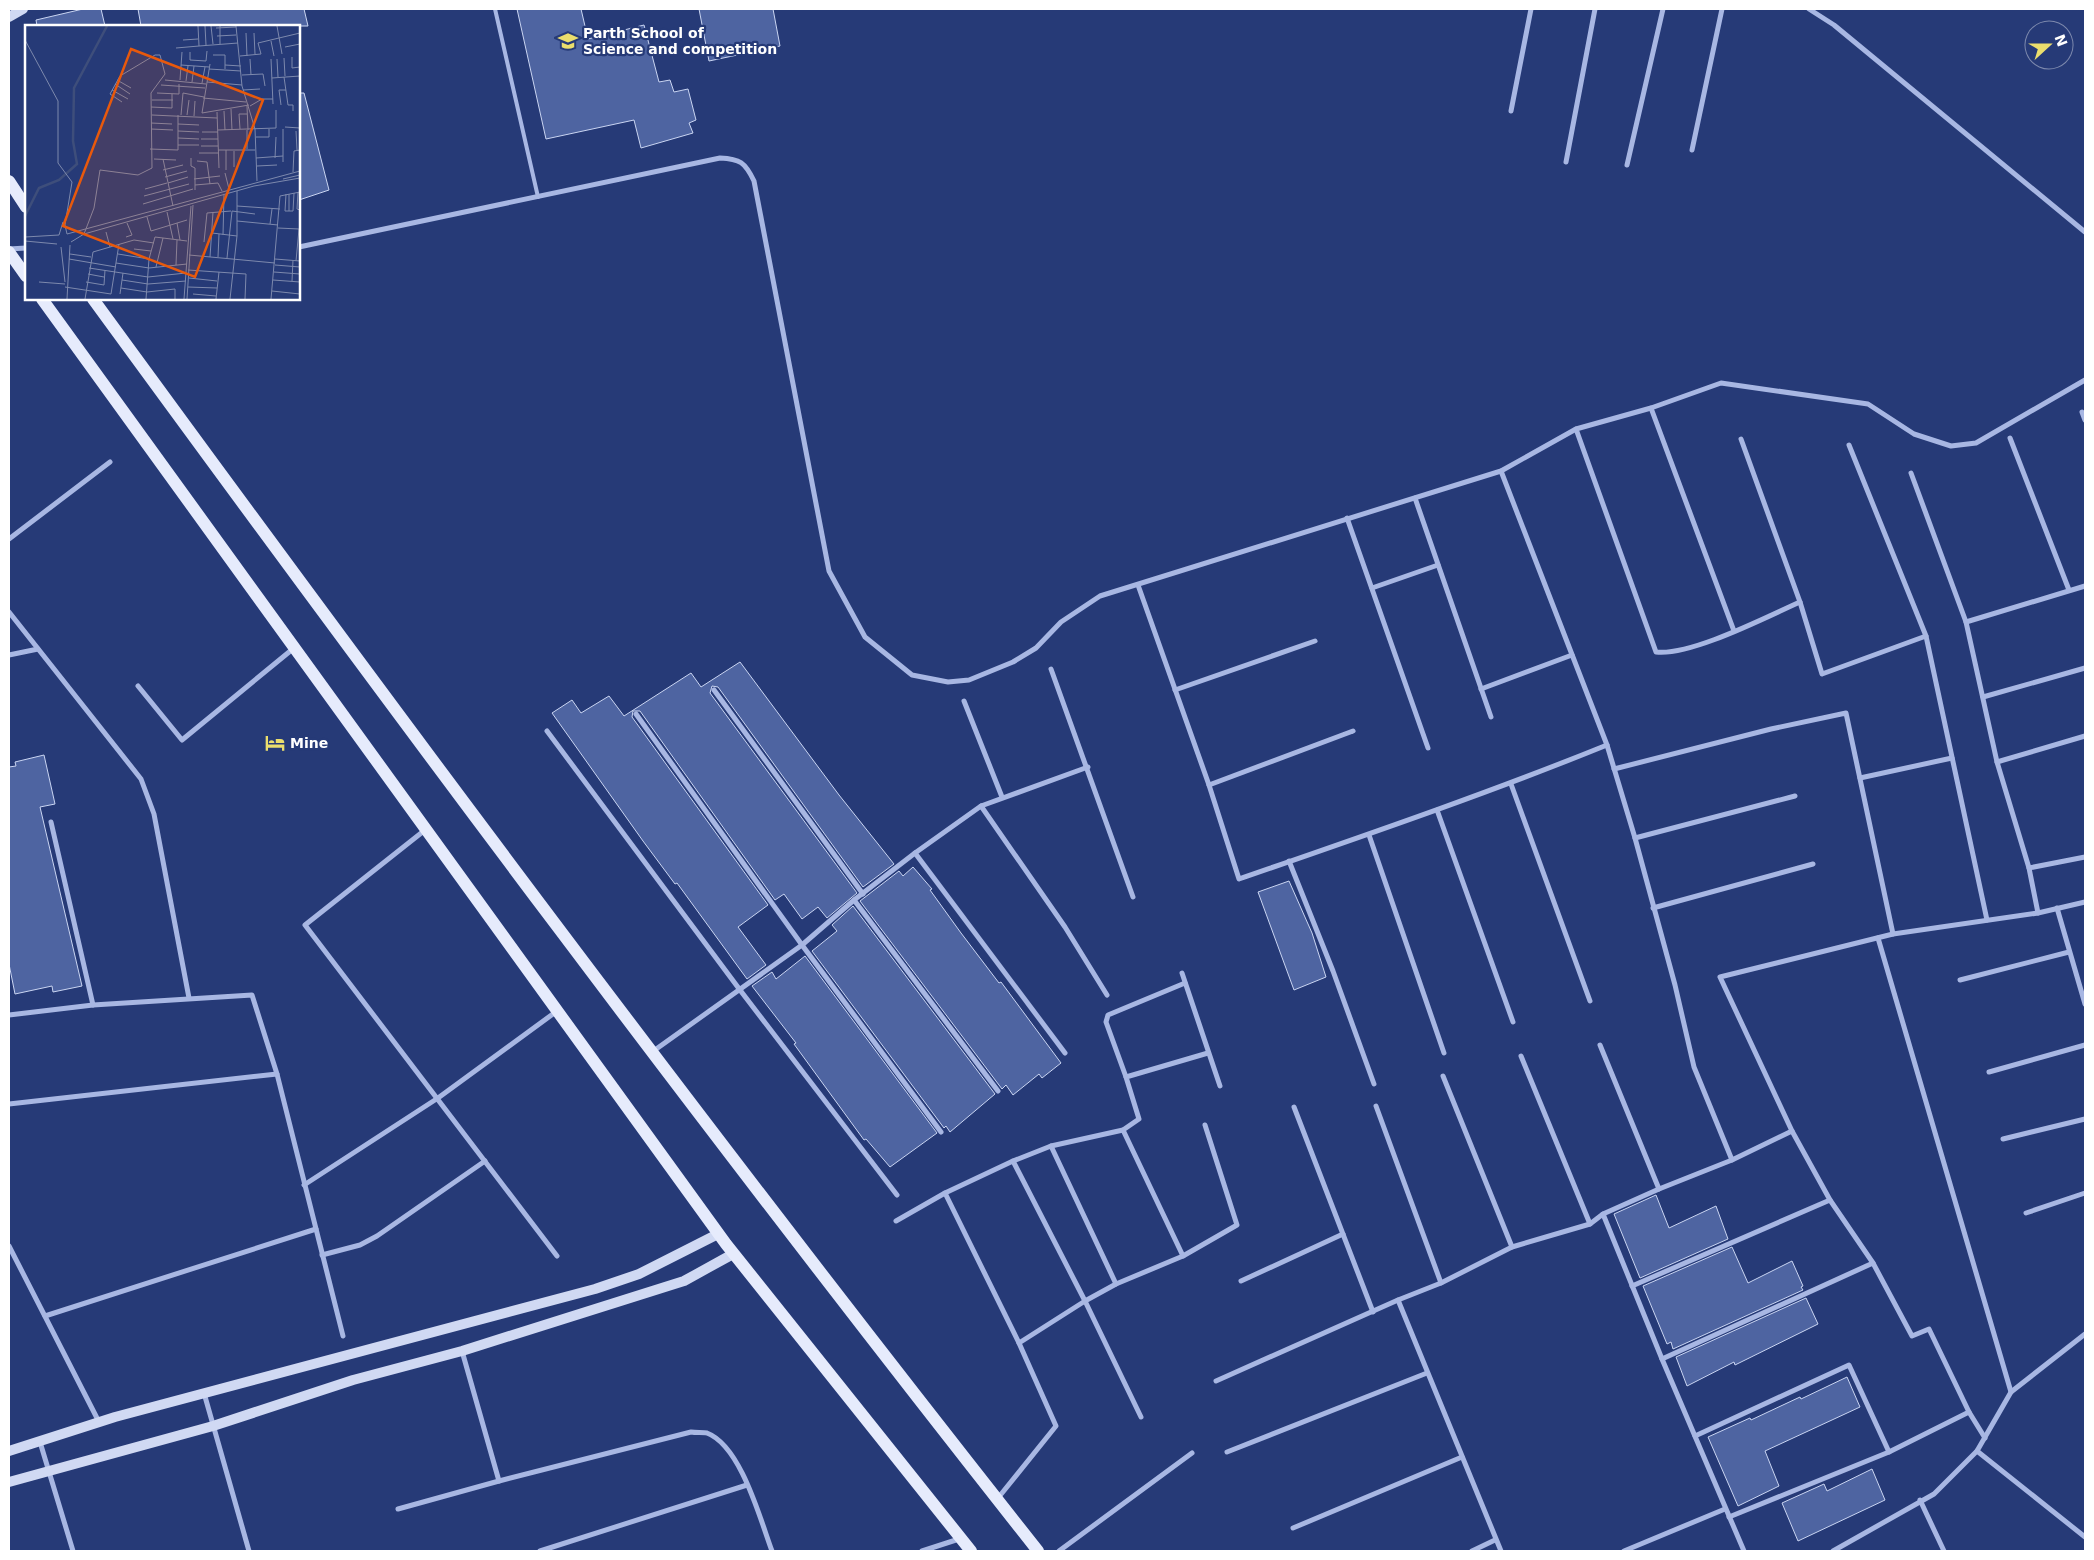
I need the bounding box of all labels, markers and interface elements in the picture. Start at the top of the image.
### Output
north arrow [2024,20,2074,70]
inset map [25,25,300,300]
place label: Parth School of Science and competition [583,25,777,57]
school or university icon: Parth School of Science and competition [557,30,579,52]
text: N [2052,32,2071,49]
hotel icon: Mine [264,732,286,754]
place label: Mine [290,735,328,751]

